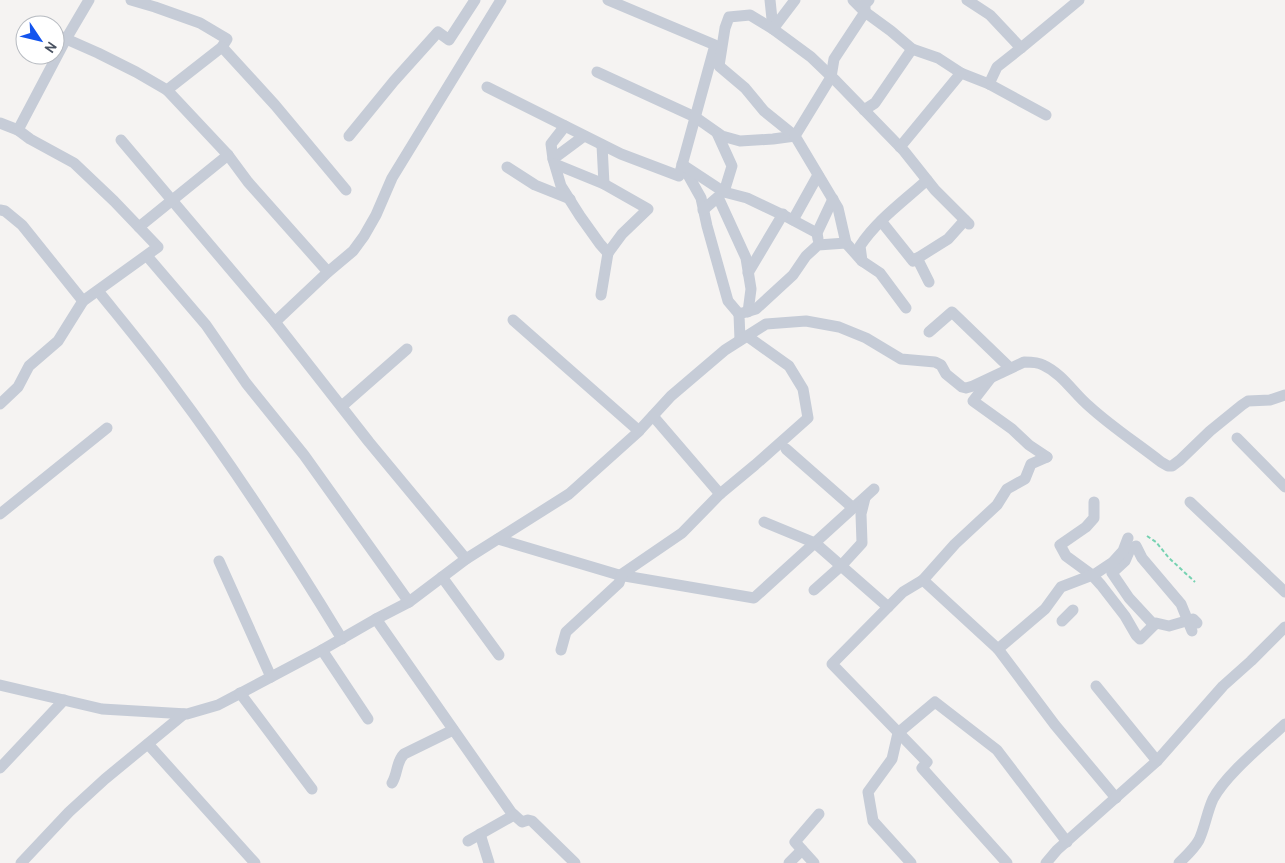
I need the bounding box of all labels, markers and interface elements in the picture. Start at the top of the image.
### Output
north arrow [15,15,65,65]
text: N [40,38,61,57]

